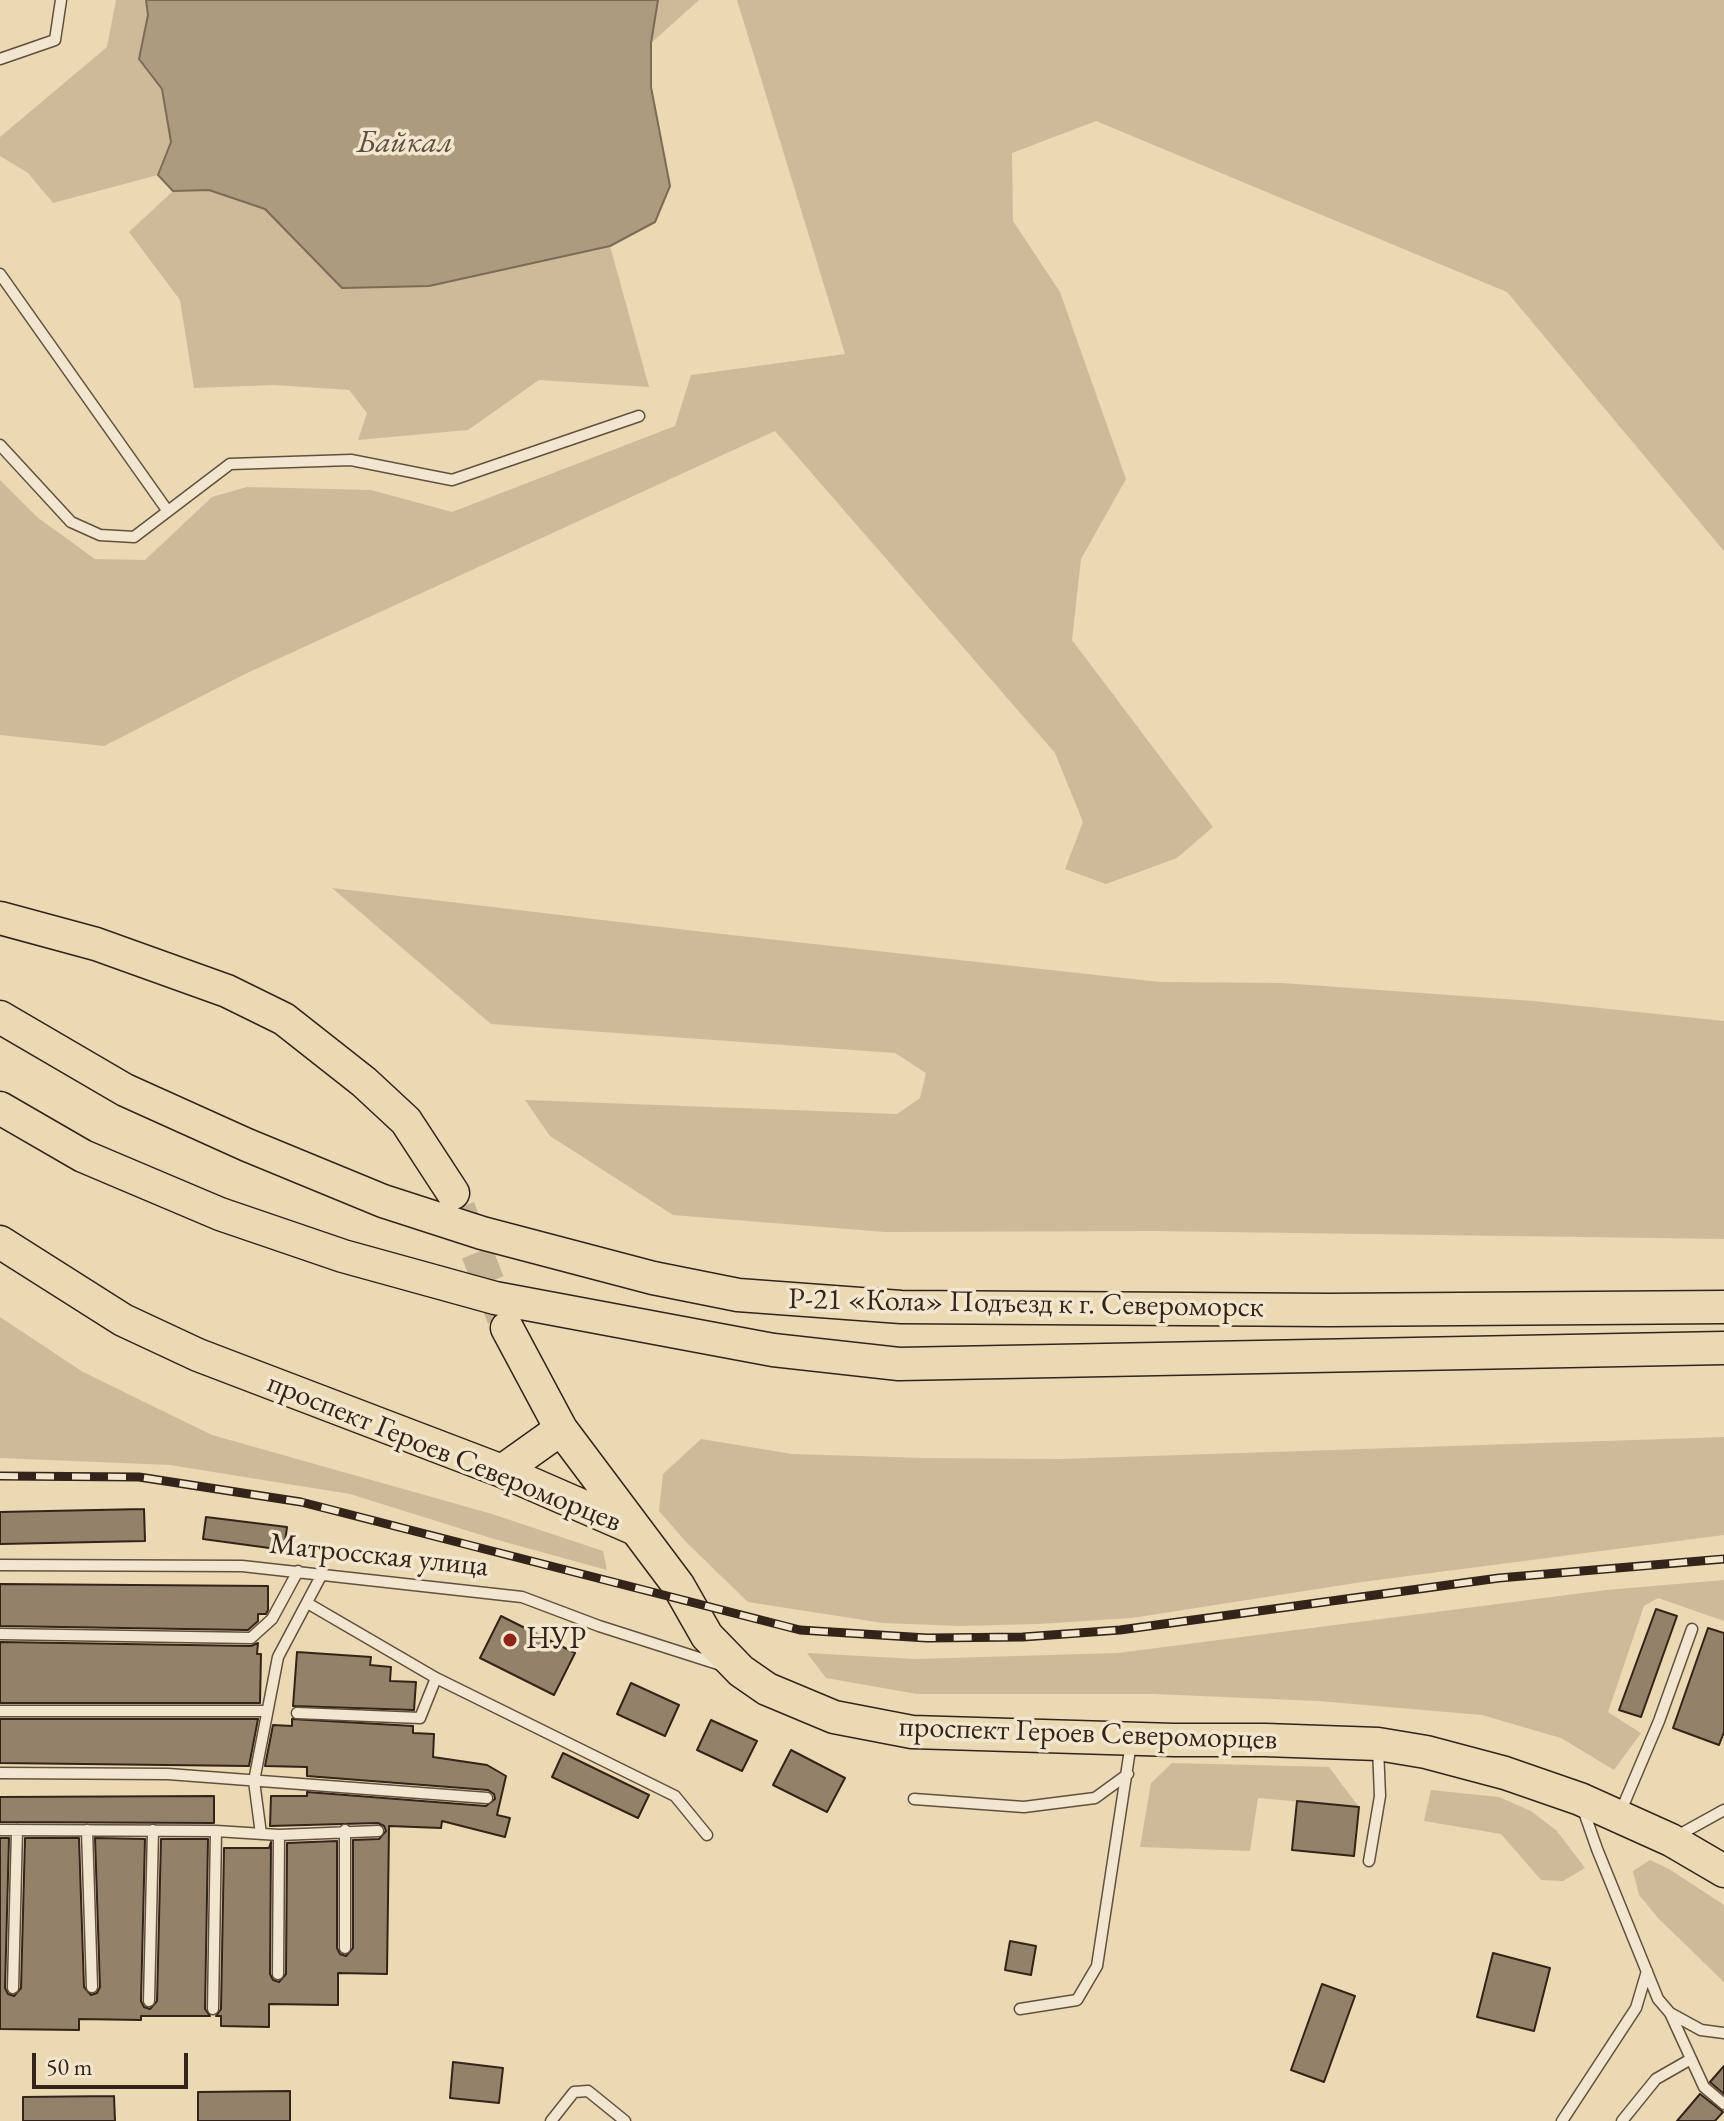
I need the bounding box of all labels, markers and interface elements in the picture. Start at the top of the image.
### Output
water label: Байкал [357,124,453,162]
street label: Р-21 «Кола» Подъезд к г. Североморск [788,1282,1264,1326]
street label: проспект Героев Североморцев [262,1365,626,1541]
street label: Матросская улица [268,1527,490,1585]
place label: НУР [526,1622,586,1658]
marker: НУР [501,1631,519,1649]
street label: проспект Героев Североморцев [898,1709,1278,1759]
scale bar [36,2037,192,2087]
text: 50 m [46,2051,93,2082]

